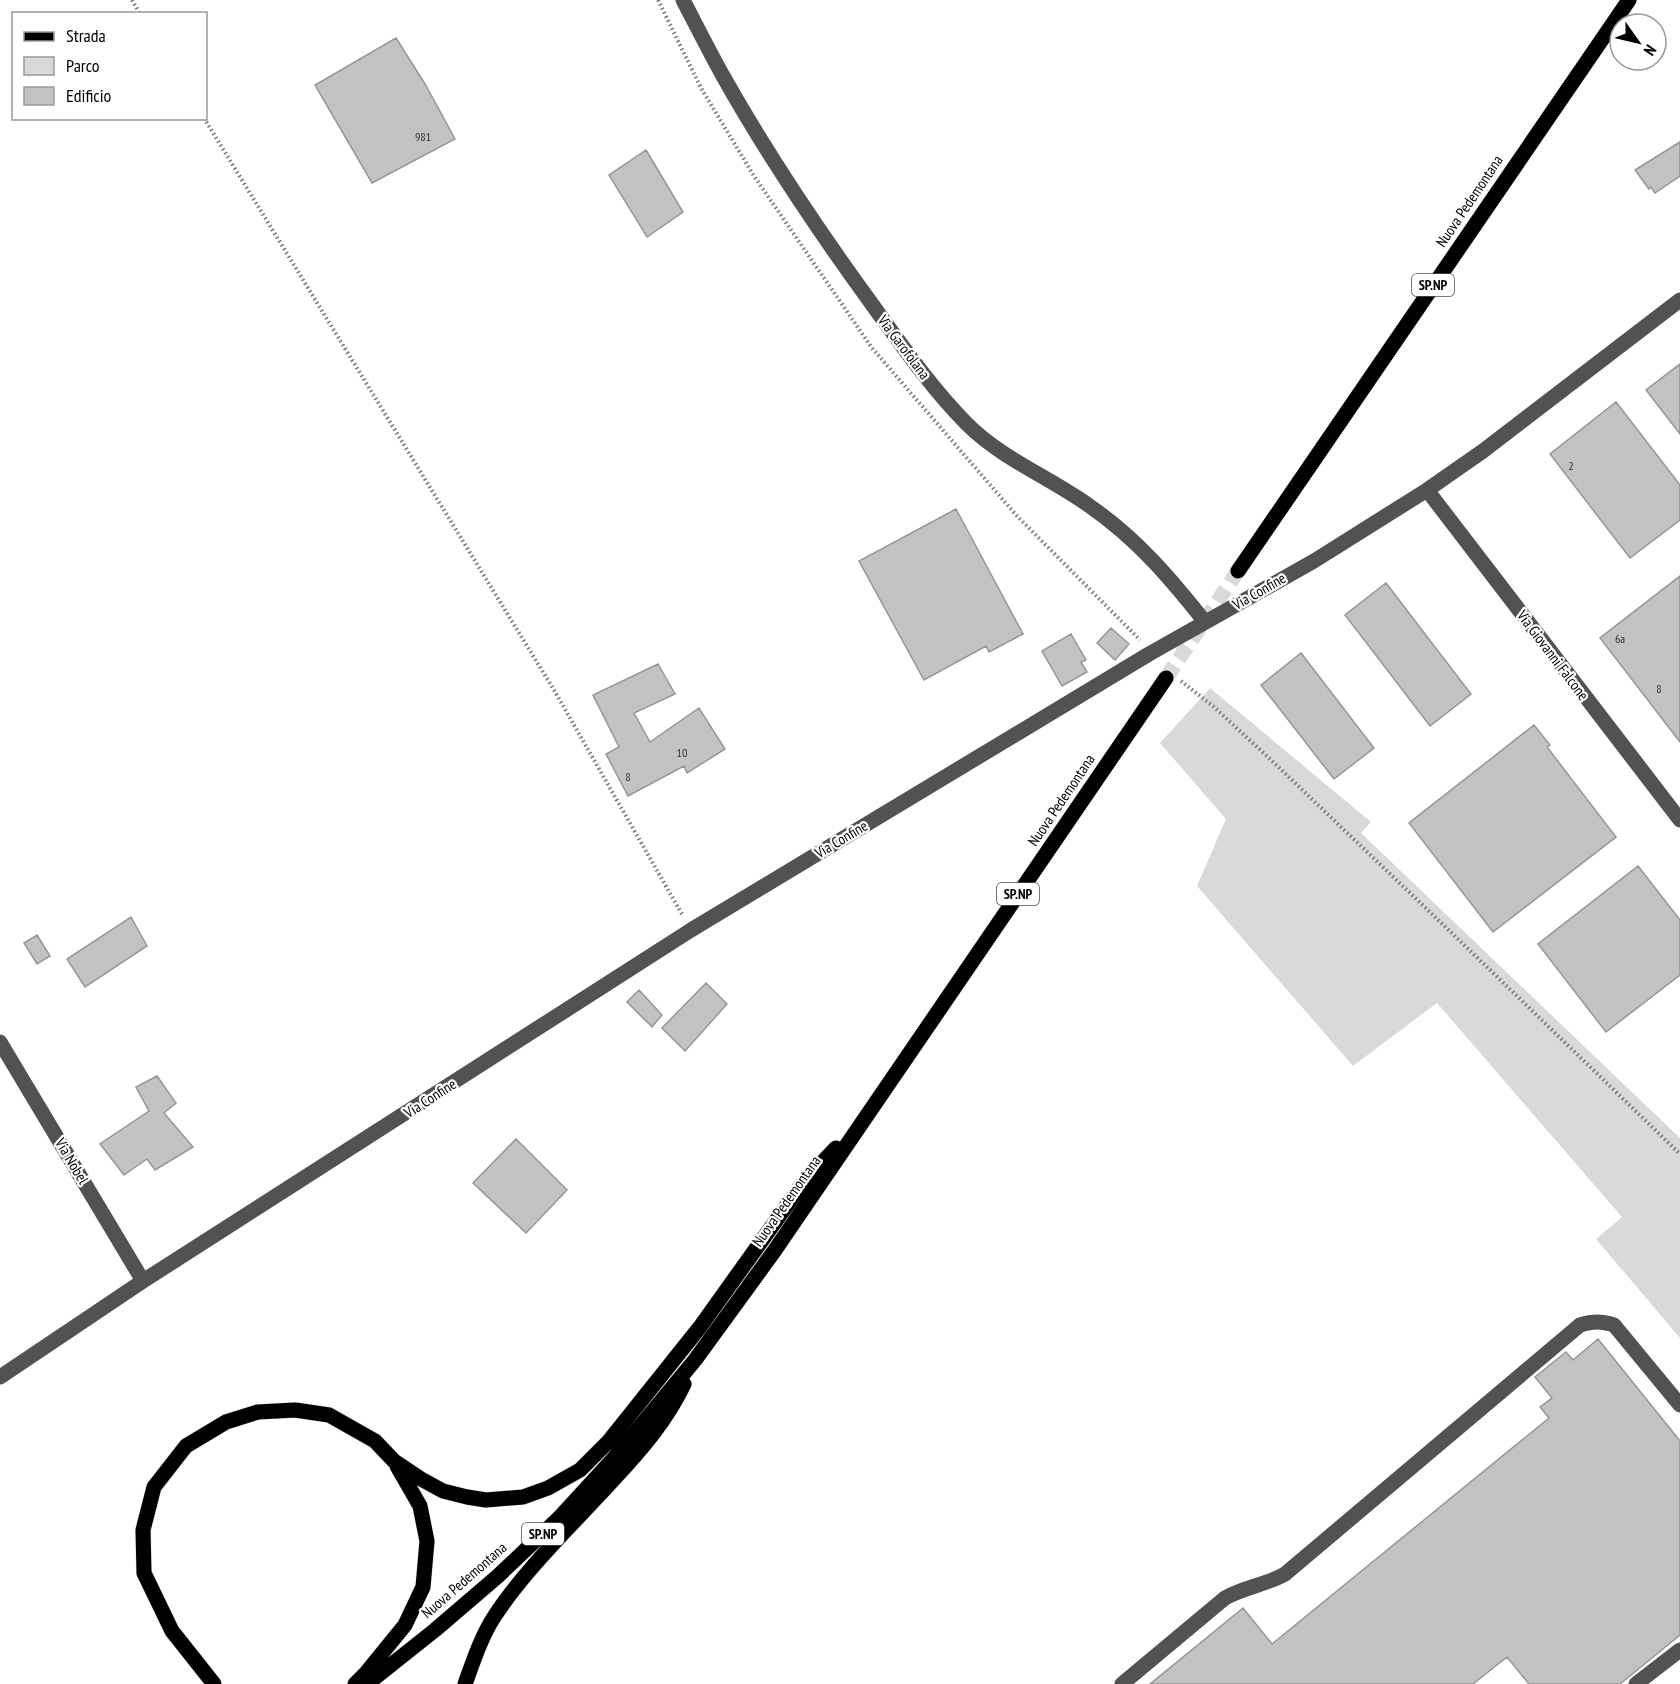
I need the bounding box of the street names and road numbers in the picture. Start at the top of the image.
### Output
street label: Nuova Pedemontana [1431,151,1507,251]
road number: SP.NP [1412,274,1454,296]
street label: Via Garofolana [873,310,934,383]
street label: Via Confine [1228,568,1289,614]
street label: Via Giovanni Falcone [1512,605,1593,704]
street label: Nuova Pedemontana [1023,750,1099,850]
street label: Via Confine [810,816,871,863]
road number: SP.NP [997,883,1039,905]
street label: Via Confine [400,1074,460,1122]
street label: Via Nobel [50,1134,93,1188]
street label: Nuova Pedemontana [748,1152,824,1250]
road number: SP.NP [522,1523,564,1545]
street label: Nuova Pedemontana [418,1538,510,1622]

